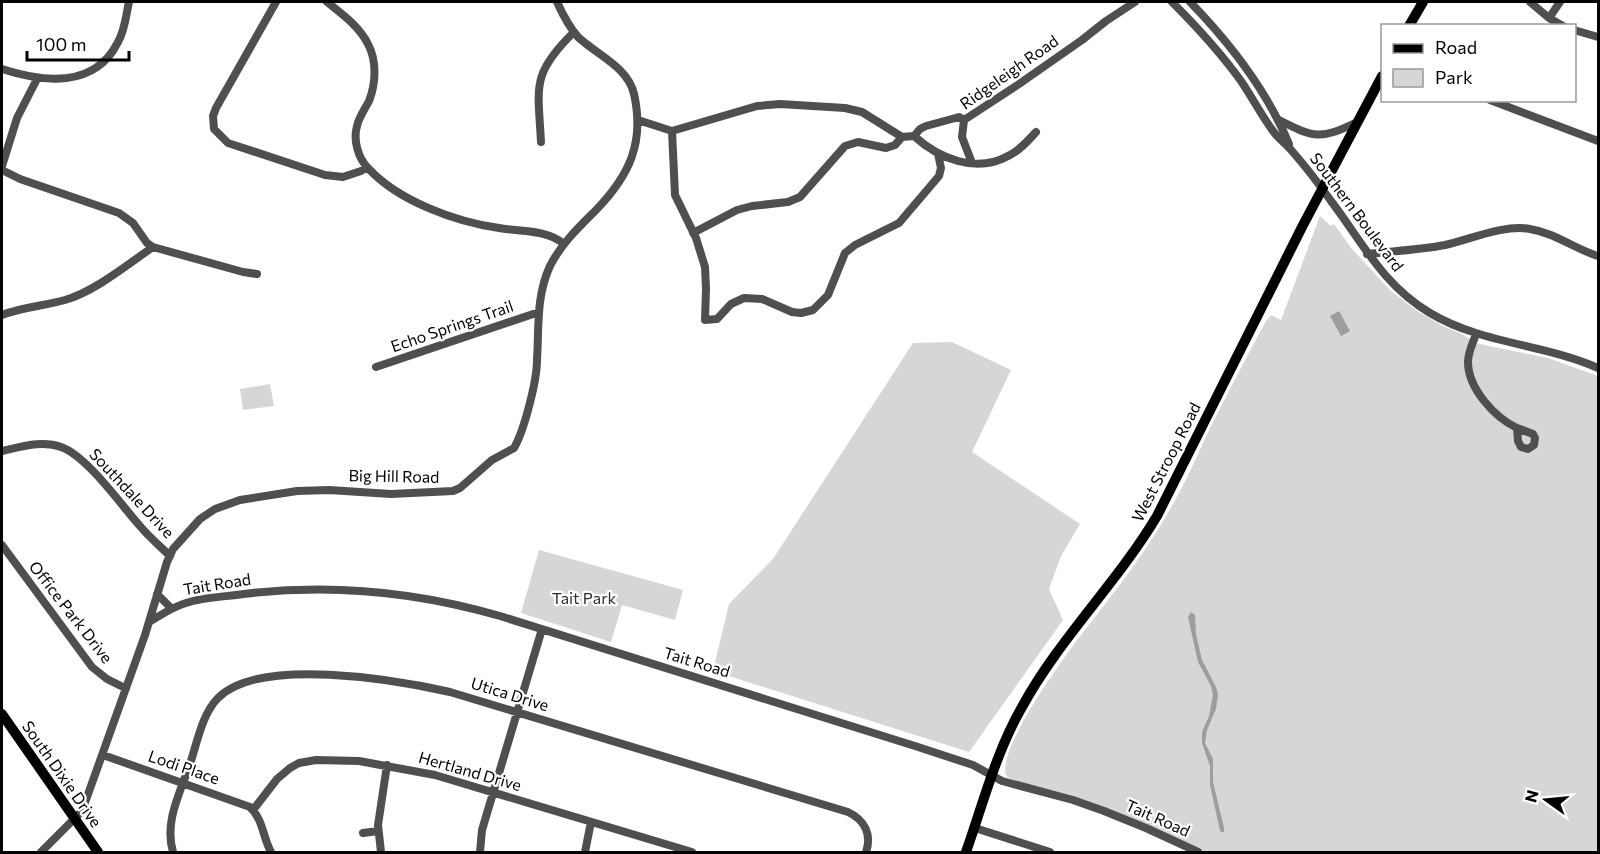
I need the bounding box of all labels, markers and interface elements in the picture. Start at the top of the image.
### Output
scale bar [27,24,129,62]
legend [1381,24,1576,102]
street label: Ridgeleigh Road [956,31,1062,113]
text: 100 m [36,33,86,55]
text: Road [1435,36,1477,58]
text: Park [1435,66,1473,88]
street label: Southern Boulevard [1307,149,1408,275]
street label: Echo Springs Trail [388,296,516,355]
street label: West Stroop Road [1127,399,1204,525]
street label: Southdale Drive [86,444,179,541]
street label: Big Hill Road [348,465,440,486]
street label: Office Park Drive [26,557,117,666]
street label: Tait Road [182,569,252,598]
park label: Tait Park [552,588,617,607]
street label: Tait Road [662,642,733,681]
street label: Utica Drive [469,673,551,714]
street label: South Dixie Drive [19,717,106,831]
street label: Lodi Place [146,746,222,788]
street label: Hertland Drive [417,747,524,794]
north arrow [1516,770,1576,830]
text: N [1520,788,1542,804]
street label: Tait Road [1123,795,1193,840]

